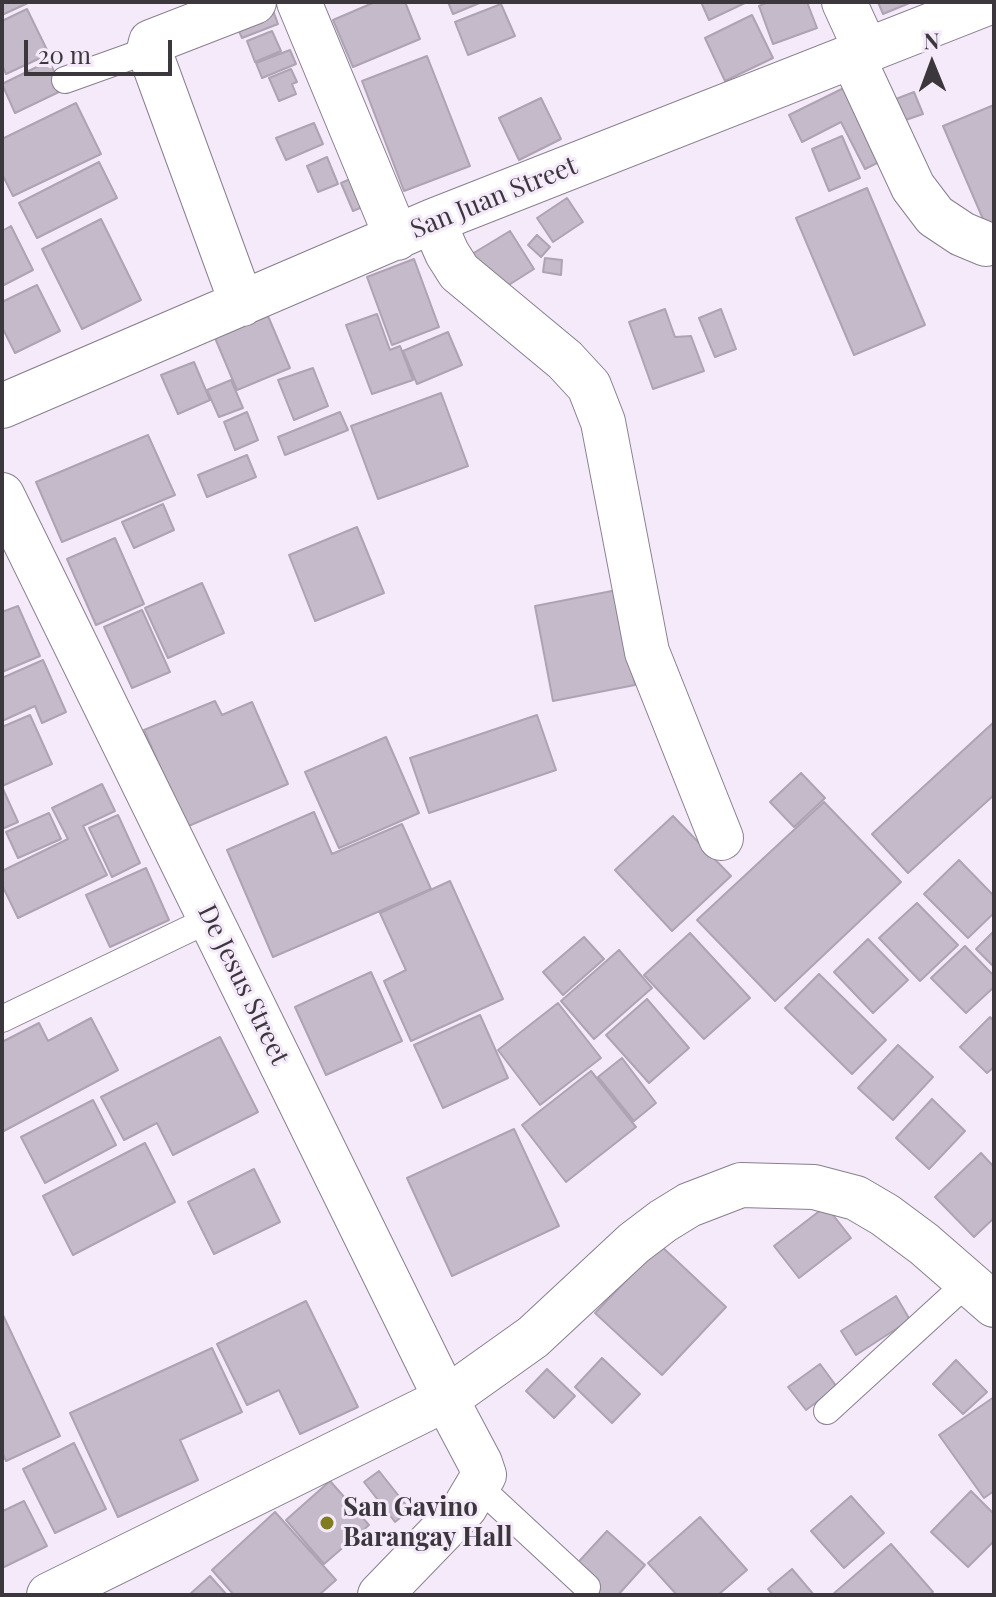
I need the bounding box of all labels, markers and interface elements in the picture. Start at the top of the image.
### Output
scale bar [28,24,176,74]
north arrow [892,24,972,104]
text: N [923,25,940,55]
text: 20 m [38,38,91,70]
street label: San Juan Street [406,150,582,246]
street label: De Jesus Street [191,900,295,1070]
place label: San Gavino Barangay Hall [343,1492,513,1554]
marker: San Gavino Barangay Hall [318,1514,336,1532]

